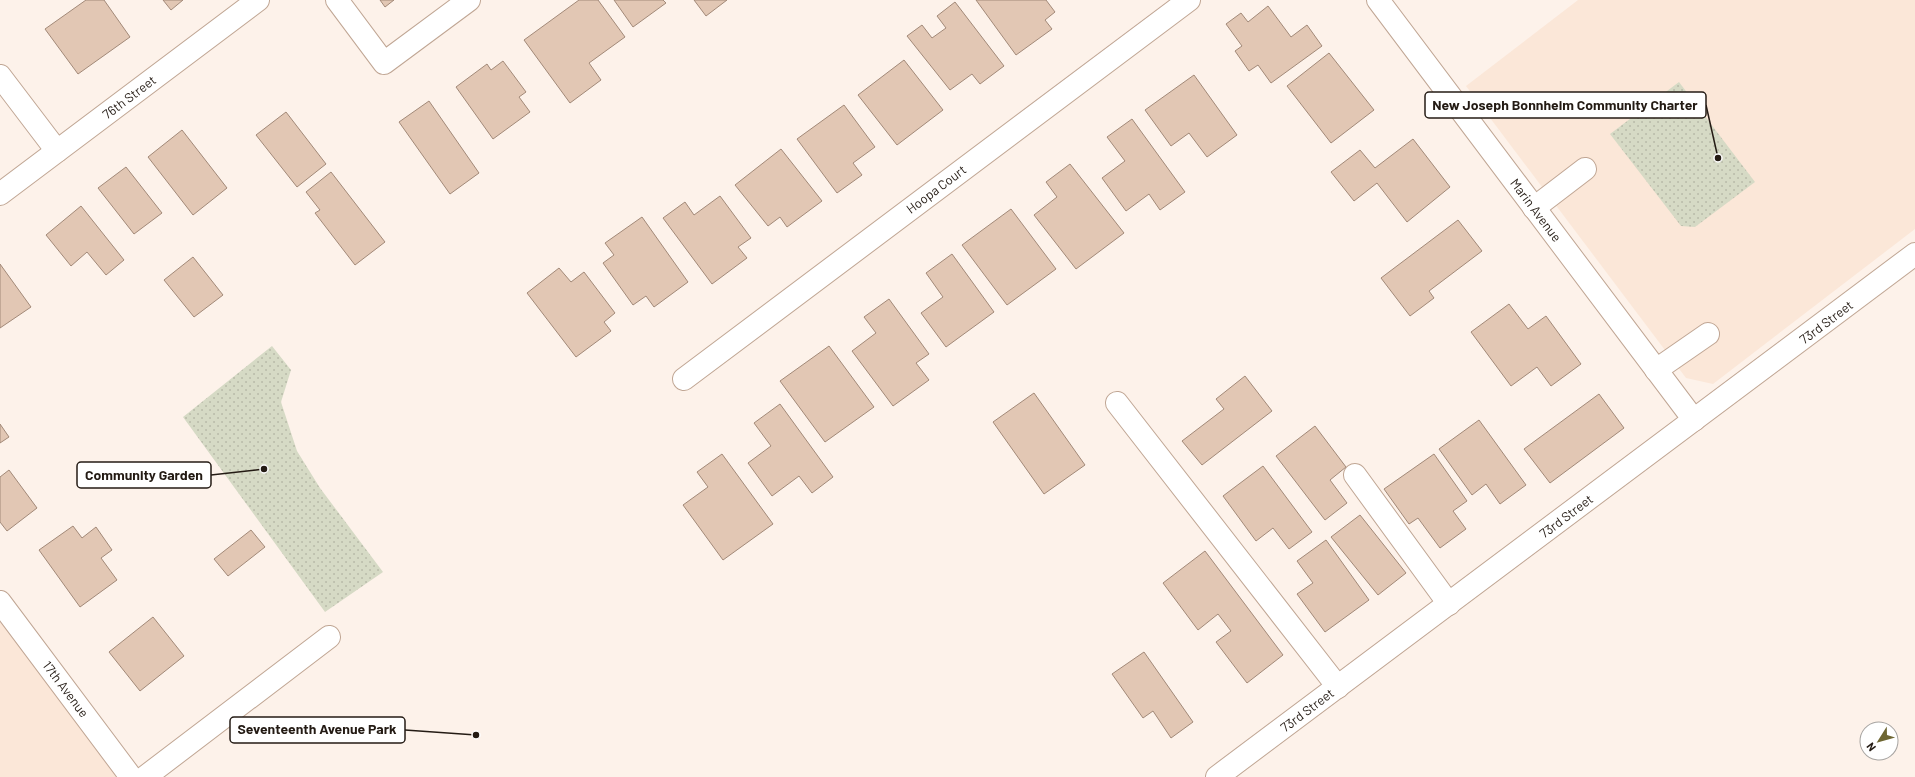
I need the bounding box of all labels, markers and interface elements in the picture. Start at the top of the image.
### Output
street label: 76th Street [99,72,159,122]
callout: New Joseph Bonnheim Community Charter [1425,92,1706,118]
text: New Joseph Bonnheim Community Charter [1432,96,1698,113]
street label: Hoopa Court [903,161,969,217]
street label: Marin Avenue [1507,175,1565,245]
street label: 73rd Street [1796,297,1856,347]
callout: Community Garden [77,462,211,488]
text: Community Garden [85,466,203,483]
street label: 73rd Street [1536,491,1596,541]
street label: 17th Avenue [40,658,92,720]
street label: 73rd Street [1277,685,1337,735]
callout: Seventeenth Avenue Park [230,717,405,743]
text: Seventeenth Avenue Park [238,720,397,737]
north arrow [1859,721,1899,761]
text: N [1863,740,1878,754]

